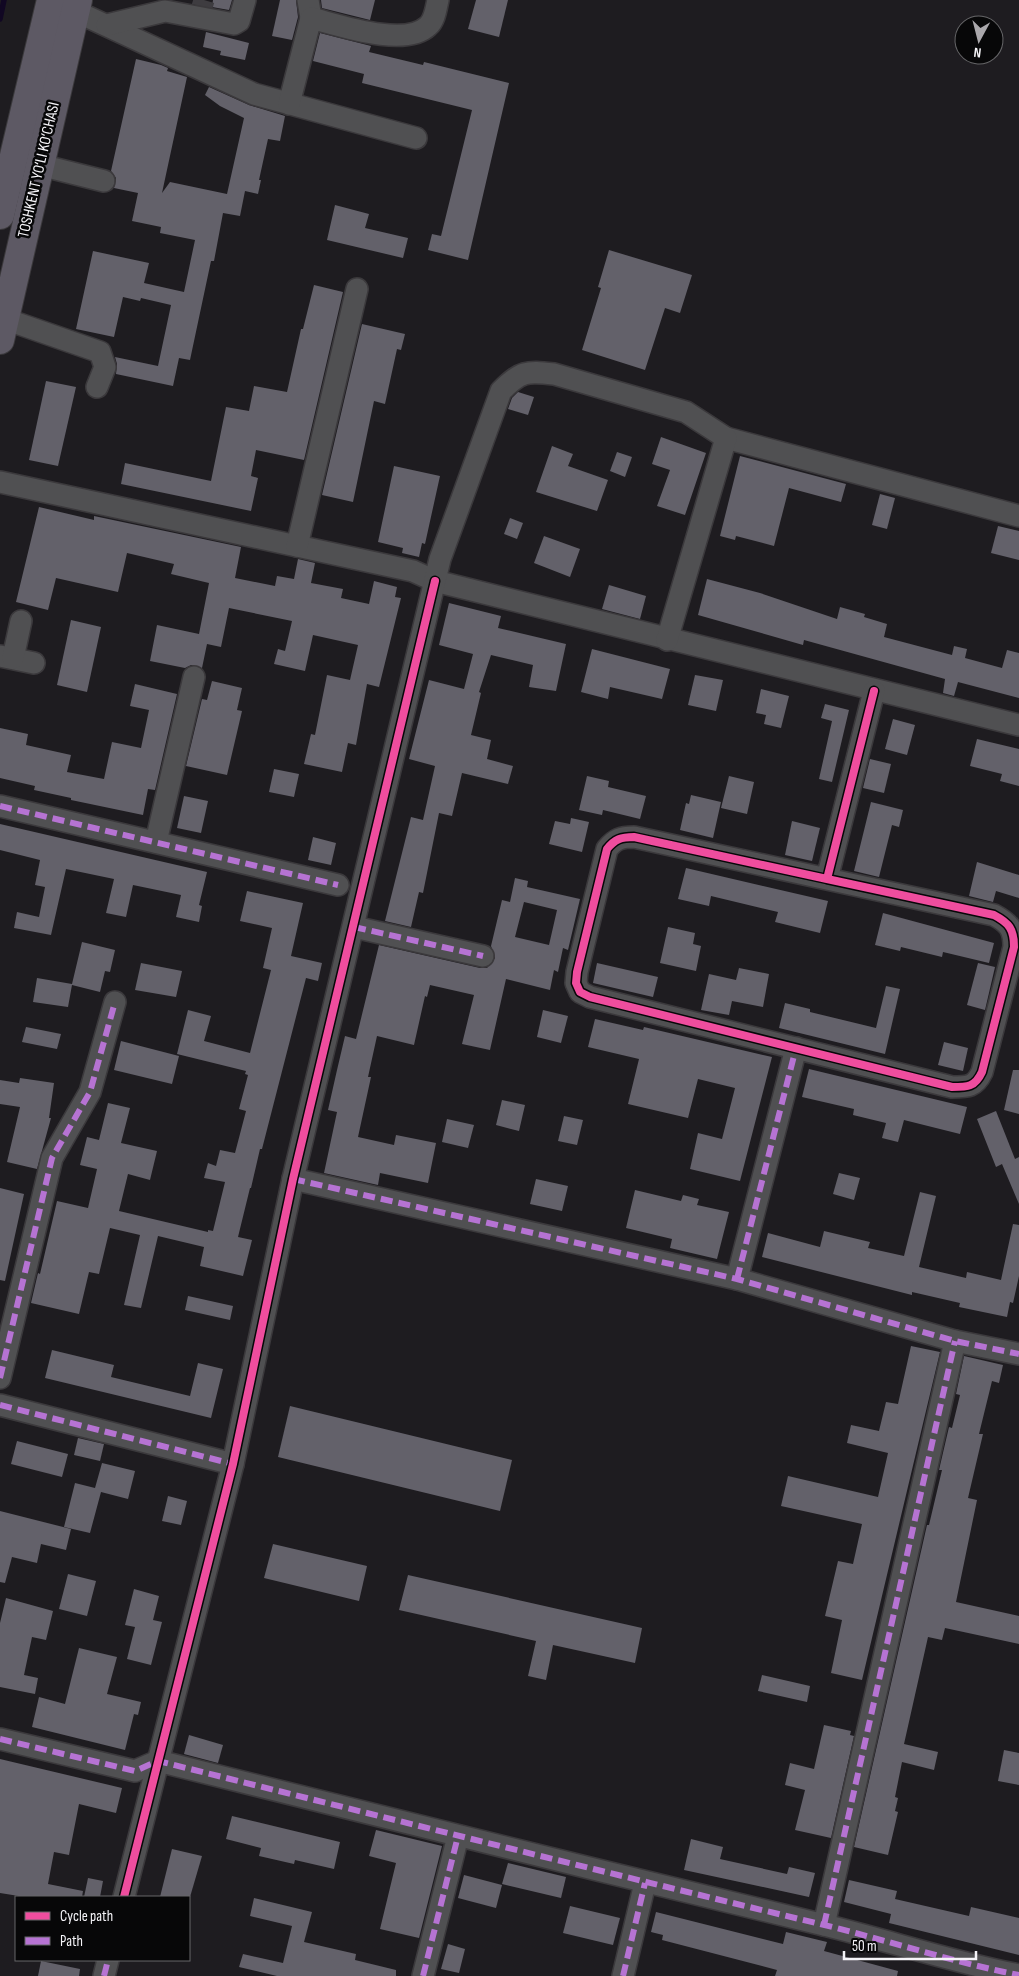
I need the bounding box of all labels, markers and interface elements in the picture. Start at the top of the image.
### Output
north arrow [954,15,1004,65]
text: N [973,44,982,61]
street label: TOSHKENT YO‘LI KO‘CHASI [14,100,64,240]
legend [15,1896,190,1961]
text: Cycle path [60,1907,113,1926]
scale bar [844,1928,976,1960]
text: Path [60,1932,83,1951]
text: 50 m [852,1937,877,1956]

